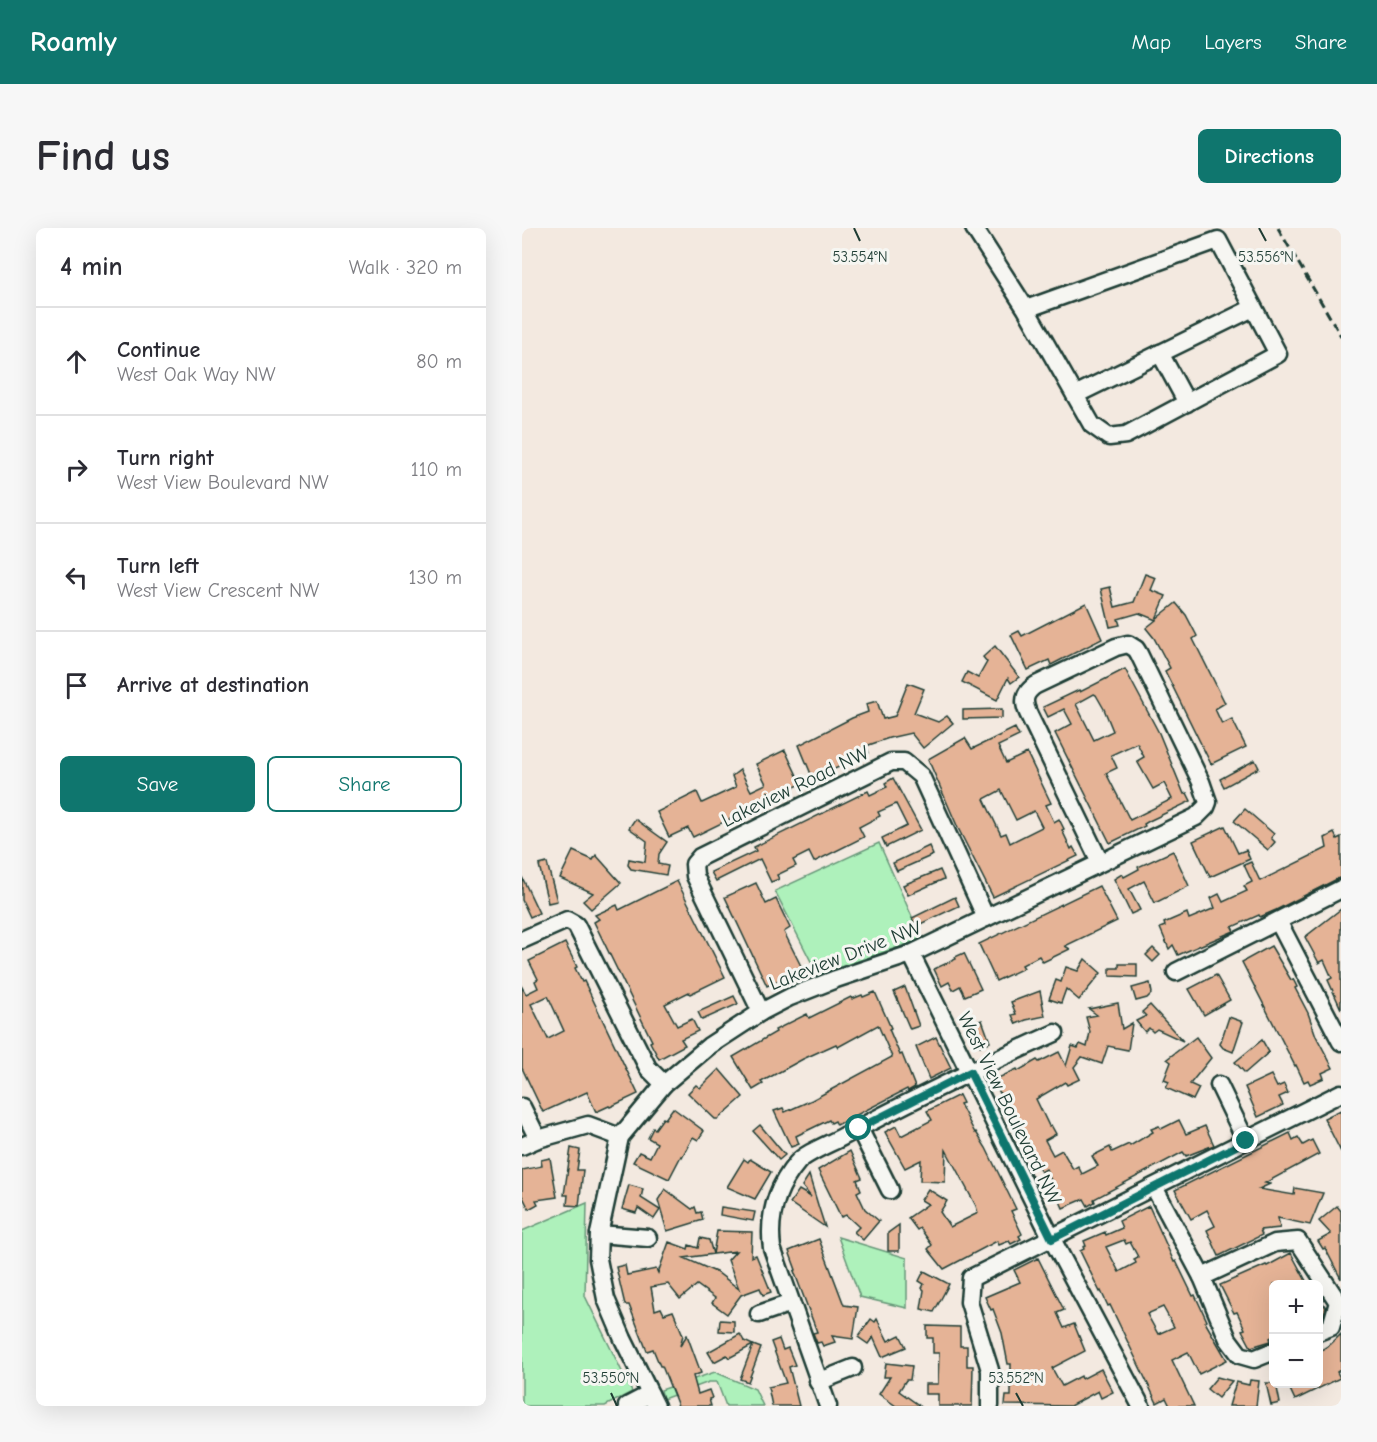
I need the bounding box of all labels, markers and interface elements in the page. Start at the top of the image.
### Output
text: Roamly [30,26,117,58]
text: Map [1132,30,1171,54]
text: Layers [1204,30,1262,54]
text: Share [1295,30,1347,54]
button: Directions [1198,129,1341,183]
text: Find us [36,132,170,181]
text: 53.554°N [832,248,888,266]
text: 53.556°N [1238,248,1294,266]
text: 4 min [60,252,123,282]
text: Walk · 320 m [349,256,462,279]
text: Continue [117,337,200,363]
icon: ahead [60,345,93,378]
text: 80 m [416,350,462,373]
text: West Oak Way NW [117,363,276,386]
text: Turn right [117,445,214,471]
icon: right [60,453,93,486]
text: 110 m [411,458,462,481]
text: West View Boulevard NW [117,471,329,494]
text: Turn left [117,553,199,579]
icon: left [60,561,93,594]
text: 130 m [409,566,462,589]
text: West View Crescent NW [117,579,319,602]
icon: arrive [60,669,93,702]
text: Arrive at destination [117,672,309,698]
street label: Lakeview Road NW [718,740,873,832]
button: Save [60,756,255,812]
button: Share [267,756,462,812]
street label: Lakeview Drive NW [766,916,925,995]
street label: West View Boulevard NW [953,1008,1067,1209]
route start [845,1114,871,1140]
route end [1232,1127,1258,1153]
map controls [1269,1280,1323,1388]
button: + [1269,1280,1323,1334]
button: − [1269,1334,1323,1388]
text: 53.550°N [583,1369,640,1387]
text: 53.552°N [988,1369,1044,1387]

